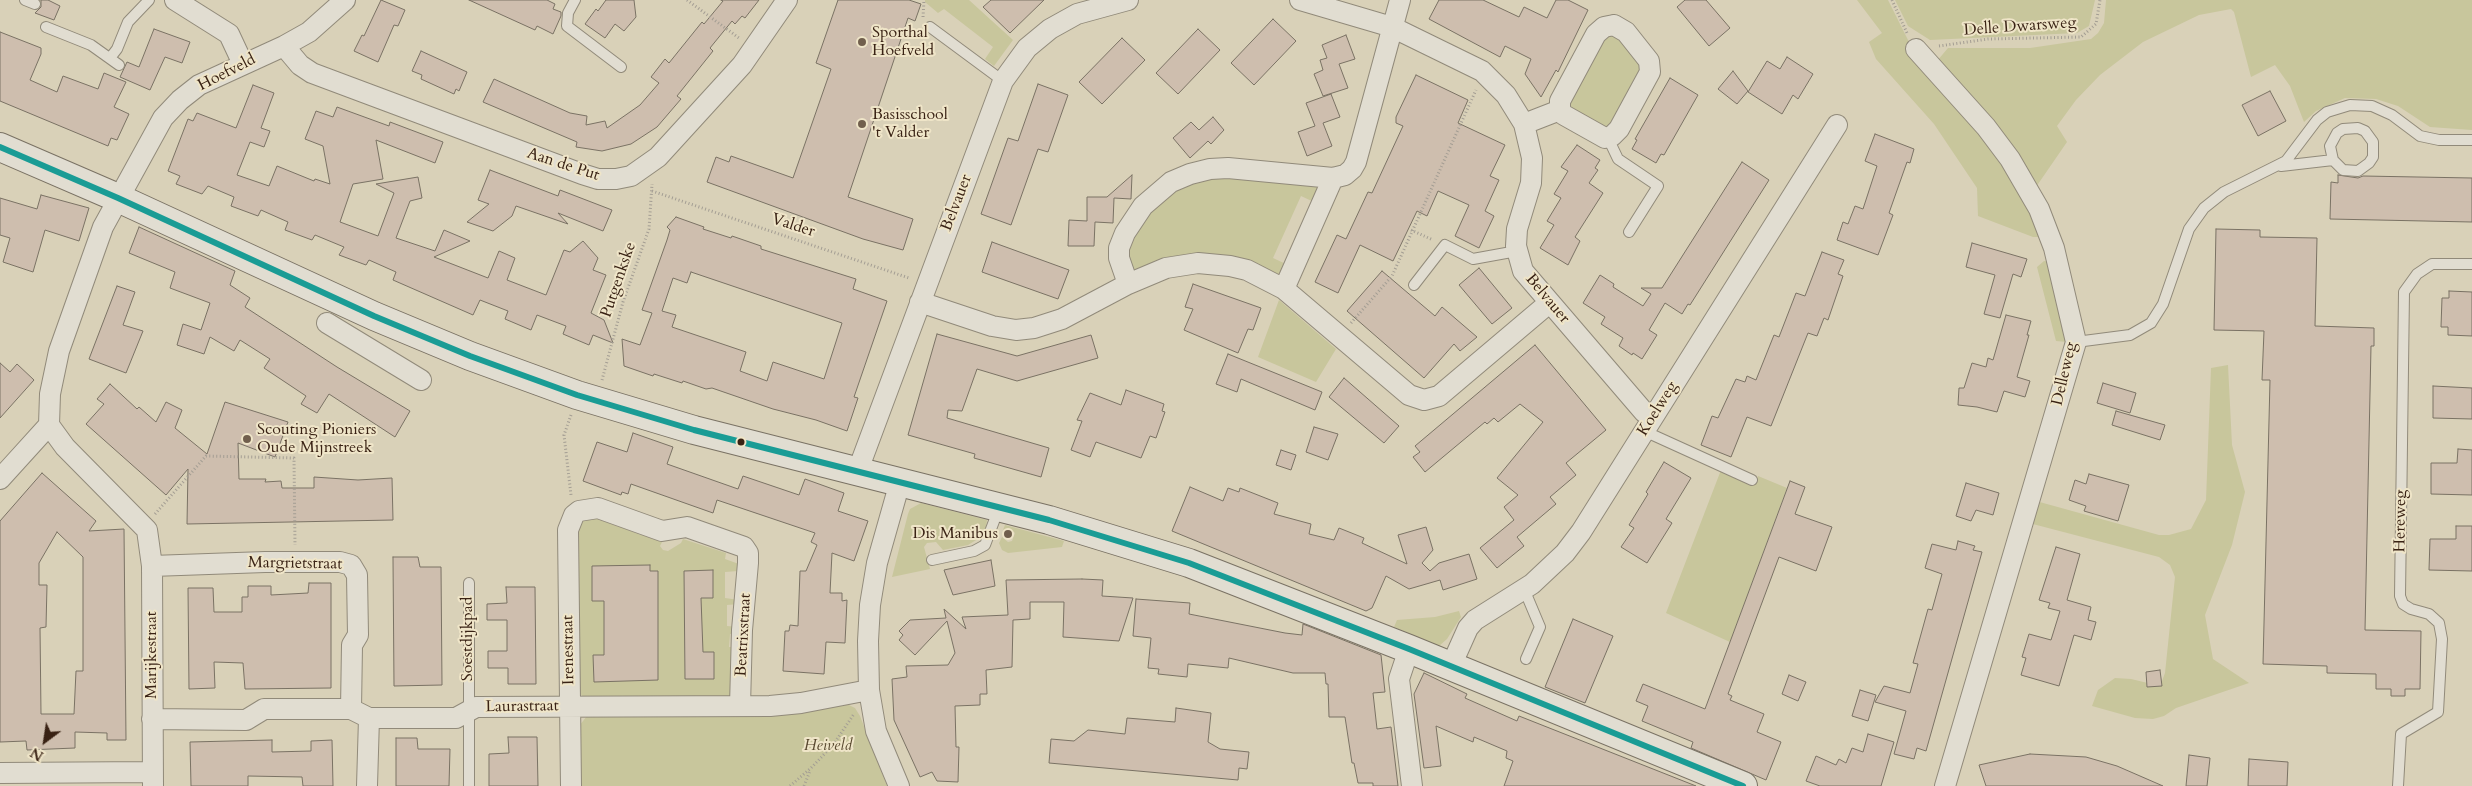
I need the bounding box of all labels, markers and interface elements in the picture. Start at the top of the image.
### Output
street label: Delle Dwarsweg [1963,13,2077,41]
place label: Sporthal Hoefveld [872,23,934,61]
marker: Sporthal Hoefveld [856,36,868,48]
street label: Hoefveld [195,50,259,96]
place label: Basisschool 't Valder [872,105,948,143]
marker: Basisschool 't Valder [856,118,868,130]
street label: Aan de Put [524,144,602,186]
street label: Belvauer [937,172,977,234]
street label: Valder [769,210,817,242]
street label: Putgenkske [597,240,641,320]
street label: Belvauer [1521,270,1573,328]
street label: Delleweg [2048,340,2082,408]
street label: Koelweg [1634,378,1682,440]
place label: Scouting Pioniers Oude Mijnstreek [257,420,376,458]
marker: Scouting Pioniers Oude Mijnstreek [241,433,253,445]
unlabelled marker [736,437,746,447]
street label: Hereweg [2391,489,2411,553]
place label: Dis Manibus [913,524,998,544]
marker: Dis Manibus [1002,528,1014,540]
street label: Margrietstraat [248,554,342,574]
street label: Beatrixstraat [732,593,756,677]
street label: Soestdijkpad [458,597,478,681]
street label: Marijkestraat [142,611,162,699]
street label: Irenestraat [559,615,579,685]
street label: Laurastraat [485,697,559,717]
north arrow [20,716,70,766]
park label: Heiveld [804,736,852,756]
text: N [27,743,47,766]

